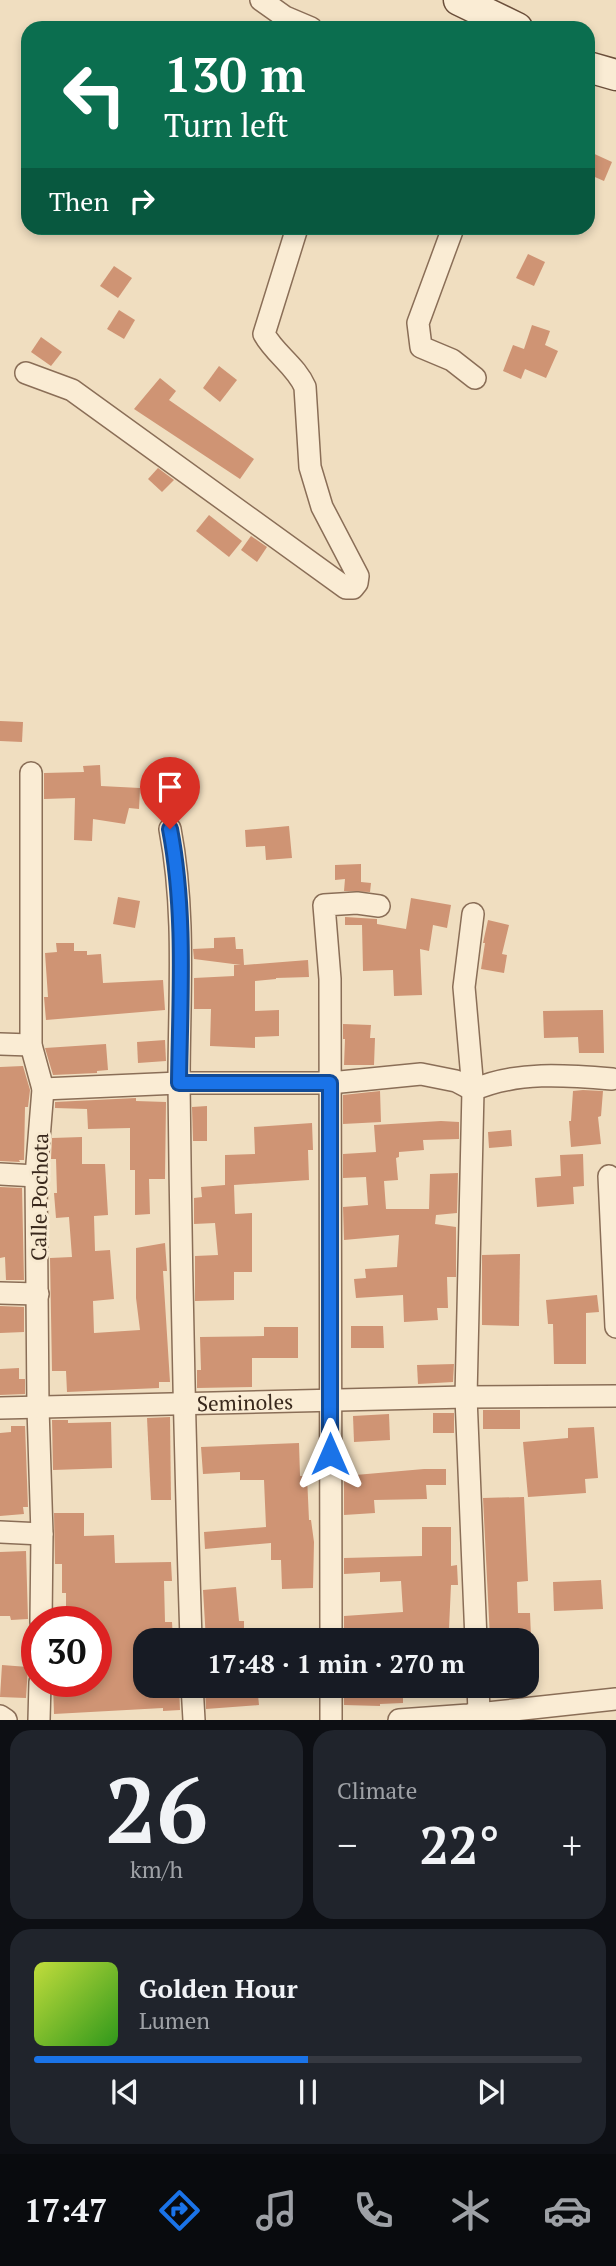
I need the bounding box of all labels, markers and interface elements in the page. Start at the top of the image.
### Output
text: 130 m [164,41,306,106]
icon: left [49,49,140,140]
text: Turn left [164,104,288,146]
icon: right [123,182,161,220]
text: Then [49,184,109,218]
pin [140,757,200,829]
icon: arrive [151,768,189,806]
street label: Calle Pochota [24,1132,54,1261]
street label: Seminoles [196,1387,293,1417]
position arrow [293,1417,367,1491]
speed limit sign: 30 [21,1606,112,1697]
text: 17:48 · 1 min · 270 m [207,1646,465,1680]
text: 26 [105,1748,208,1869]
text: Climate [337,1775,417,1806]
text: 22° [419,1810,500,1879]
text: − [337,1820,357,1870]
text: + [562,1820,582,1870]
text: km/h [130,1854,183,1885]
text: Golden Hour [139,1971,298,2005]
text: Lumen [139,2005,210,2036]
icon: previous [106,2073,144,2111]
icon: pause [289,2073,327,2111]
icon: next [472,2073,510,2111]
icon: directions [155,2186,204,2235]
icon: music [252,2186,301,2235]
icon: phone [349,2186,398,2235]
icon: climate [446,2186,495,2235]
icon: car [543,2186,592,2235]
text: 17:47 [24,2189,107,2231]

